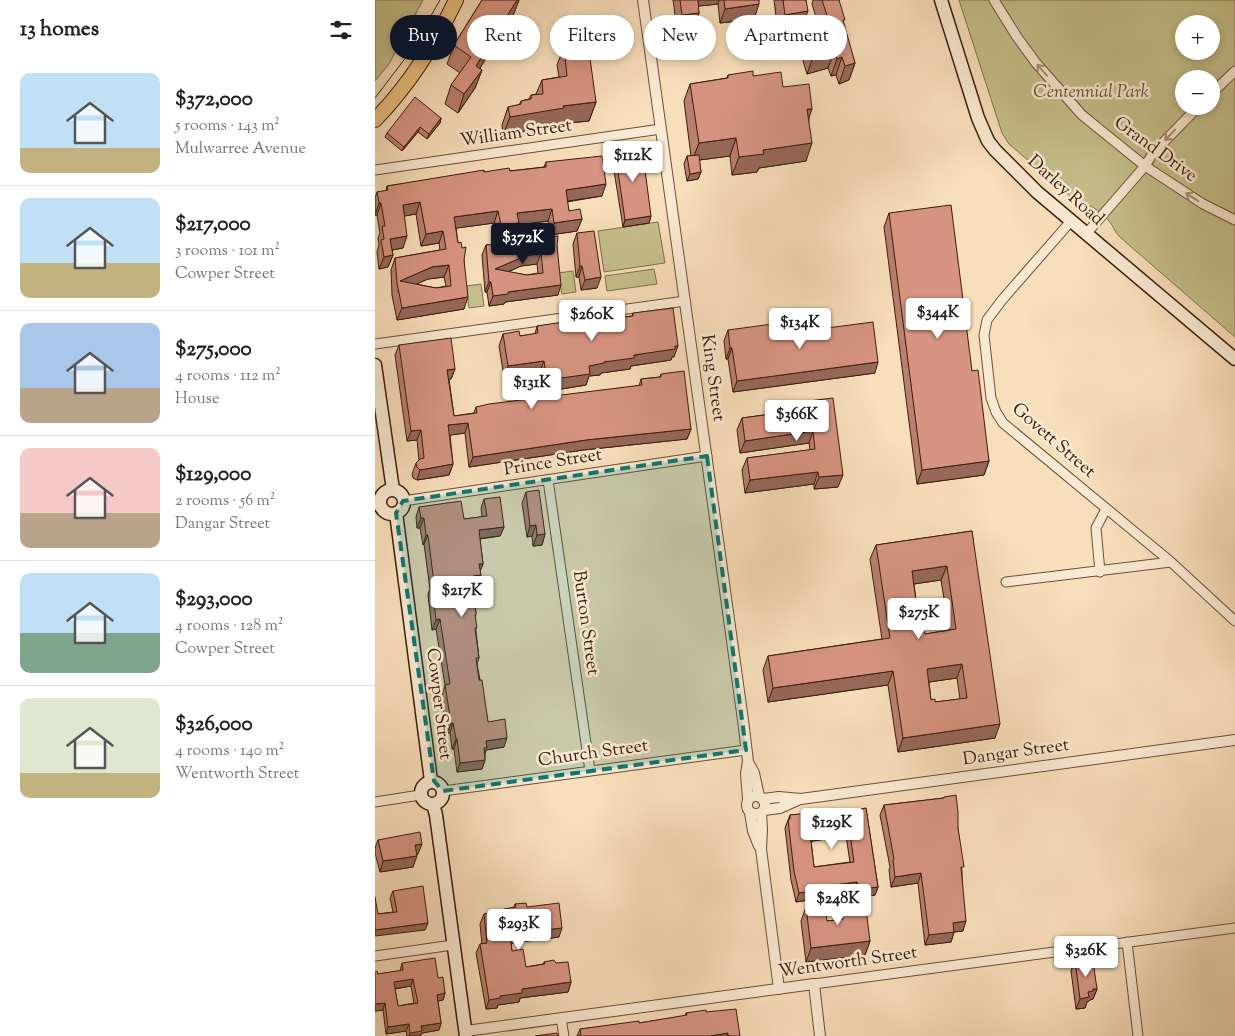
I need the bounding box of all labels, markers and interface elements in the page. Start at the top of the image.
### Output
text: 13 homes [20,15,99,45]
chip: Buy [390,15,457,60]
chip: Rent [467,15,540,60]
chip: Filters [550,15,634,60]
chip: New [644,15,716,60]
chip: Apartment [726,15,847,60]
map controls [1175,15,1220,115]
button: + [1175,15,1220,60]
icon: filters [327,16,355,44]
one-way arrow [1037,64,1048,77]
button: − [1175,70,1220,115]
park label: Centennial Park [1033,80,1149,106]
text: $372,000 [175,85,253,115]
icon: home [60,93,120,153]
street label: Grand Drive [1108,111,1202,189]
street label: William Street [458,113,574,155]
text: 5 rooms · 143 m² [175,115,280,138]
one-way arrow [1164,129,1176,141]
text: Mulwarree Avenue [175,138,306,161]
pin: $112K [598,140,668,183]
text: $112K [614,145,652,168]
street label: Darley Road [1021,149,1109,233]
one-way arrow [1185,192,1199,202]
text: $217,000 [175,210,251,240]
icon: home [60,218,120,278]
pin: $372K [488,222,558,265]
text: $372K [502,227,544,250]
text: 3 rooms · 101 m² [175,240,280,263]
text: Cowper Street [175,263,275,286]
pin: $344K [903,298,973,340]
pin: $260K [557,300,627,342]
text: $344K [917,302,959,325]
text: $260K [570,304,614,327]
pin: $134K [765,308,835,350]
text: $134K [780,312,820,335]
street label: King Street [693,333,731,423]
text: $275,000 [175,335,252,365]
icon: home [60,343,120,403]
text: 4 rooms · 112 m² [175,365,281,388]
pin: $131K [497,368,567,410]
text: $131K [513,372,551,395]
text: House [175,388,219,411]
street label: Govett Street [1005,397,1101,485]
pin: $366K [762,400,832,442]
text: $366K [776,404,818,427]
street label: Prince Street [502,442,604,484]
text: $129,000 [175,460,251,490]
icon: home [60,468,120,528]
text: 2 rooms · 56 m² [175,490,275,513]
text: Dangar Street [175,513,270,536]
street label: Burton Street [565,569,605,677]
pin: $217K [427,576,497,618]
text: $217K [441,580,483,603]
text: $293,000 [175,585,253,615]
icon: home [60,593,120,653]
pin: $275K [884,598,954,640]
text: $275K [898,602,940,625]
text: 4 rooms · 128 m² [175,615,283,638]
text: Cowper Street [175,638,275,661]
street label: Cowper Street [418,647,458,761]
text: $326,000 [175,710,253,740]
icon: home [60,718,120,778]
street label: Church Street [536,733,650,775]
street label: Dangar Street [961,733,1071,773]
text: 4 rooms · 140 m² [175,740,284,763]
text: Wentworth Street [175,763,299,786]
pin: $129K [797,808,867,850]
text: $129K [812,812,852,835]
pin: $248K [803,884,873,926]
text: $248K [816,888,860,911]
pin: $293K [484,908,554,951]
text: $293K [498,913,540,936]
pin: $326K [1051,936,1121,978]
street label: Wentworth Street [777,940,919,986]
text: $326K [1065,940,1107,963]

